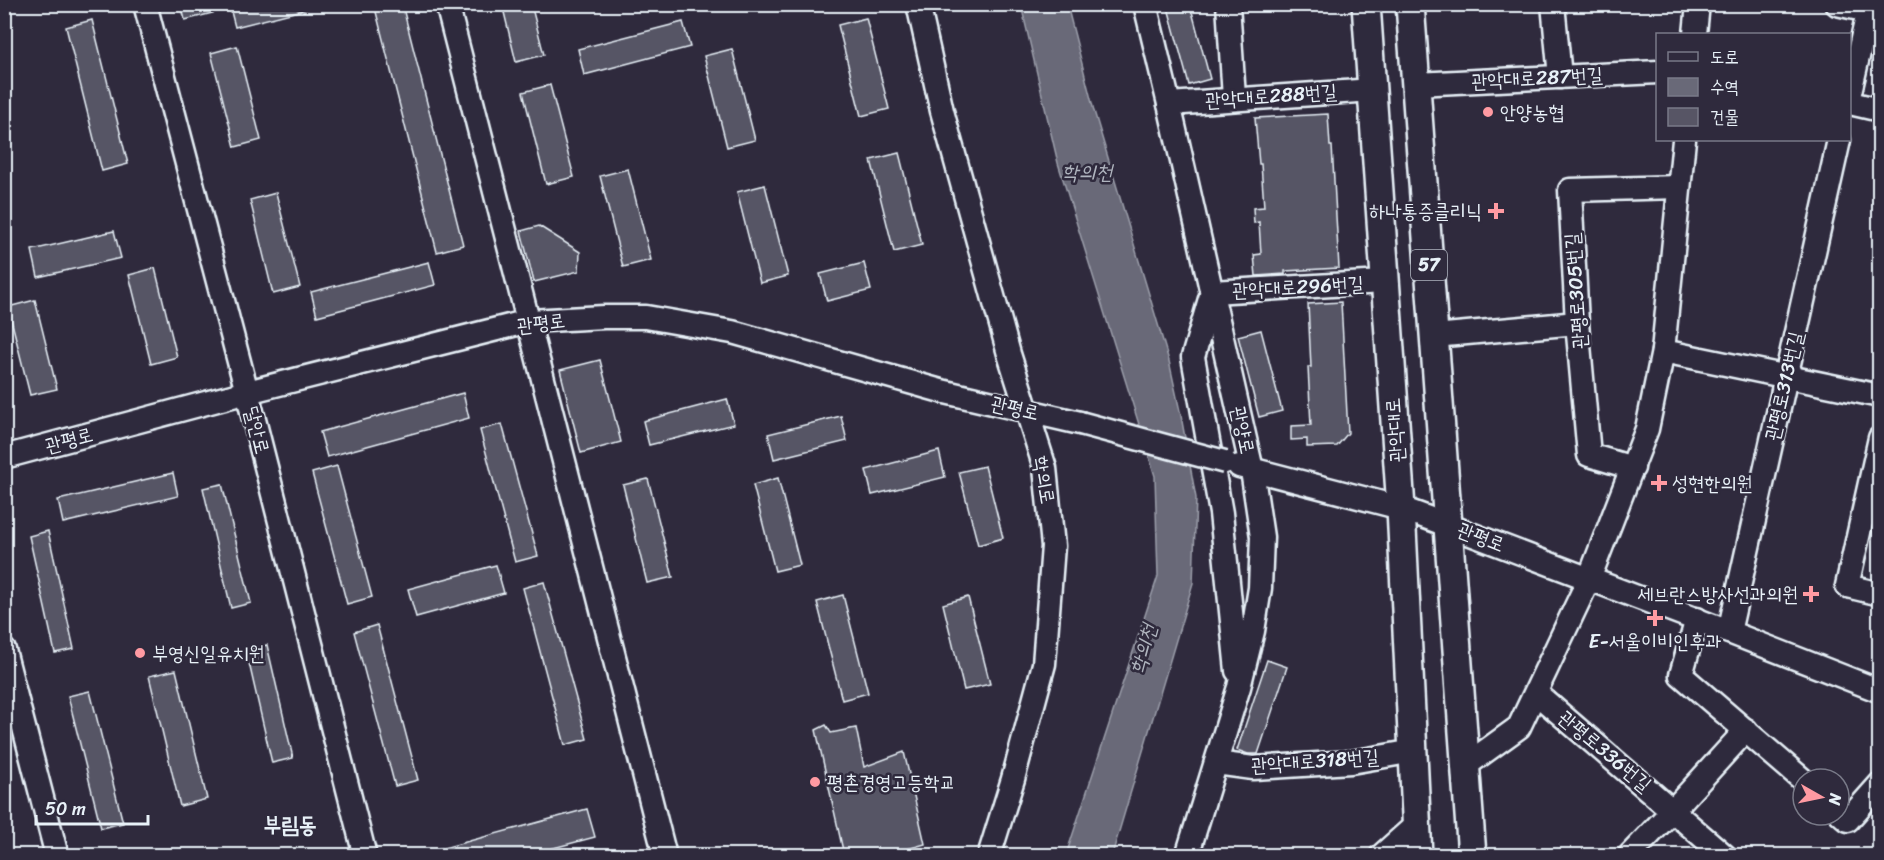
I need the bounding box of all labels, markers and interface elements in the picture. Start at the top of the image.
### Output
legend [1656,33,1851,141]
text: 도로 [1710,41,1739,73]
street label: 관악대로287번길 [1470,57,1604,99]
text: 수역 [1710,71,1739,103]
street label: 관악대로288번길 [1204,74,1338,118]
place label: 안양농협 [1500,95,1564,130]
text: 건물 [1710,101,1739,133]
marker: 안양농협 [1481,105,1495,119]
water label: 학의천 [1062,153,1114,191]
place label: 하나통증클리닉 [1369,194,1482,229]
marker: 하나통증클리닉 [1487,202,1505,220]
street label: 관평로305번길 [1554,232,1598,350]
road number: 57 [1411,250,1447,280]
street label: 관악대로296번길 [1231,266,1365,308]
street label: 관평로 [515,303,567,343]
street label: 관평로313번길 [1754,328,1814,444]
street label: 관평로 [988,386,1042,430]
street label: 관악대로 [1375,397,1415,463]
street label: 달안로 [234,402,280,458]
street label: 관양로 [1221,403,1265,457]
street label: 관평로 [41,417,97,463]
street label: 학의로 [1023,453,1065,507]
place label: 성현한의원 [1672,466,1752,501]
marker: 성현한의원 [1650,474,1668,492]
street label: 관평로 [1452,512,1510,562]
place label: 세브란스방사선과의원 [1637,577,1798,612]
marker: 세브란스방사선과의원 [1802,585,1820,603]
marker: E-서울이비인후과 [1646,609,1664,627]
water label: 학의천 [1118,618,1168,678]
place label: E-서울이비인후과 [1588,624,1722,659]
place label: 부영신일유치원 [152,636,265,671]
marker: 부영신일유치원 [133,646,147,660]
street label: 관평로336번길 [1550,701,1660,801]
street label: 관악대로318번길 [1250,739,1380,783]
place label: 평촌경영고등학교 [827,765,956,800]
north arrow [1791,767,1851,827]
marker: 평촌경영고등학교 [808,775,822,789]
scale bar [36,788,148,826]
text: N [1820,791,1851,808]
text: 50 m [45,793,86,825]
district label: 부림동 [263,805,317,844]

